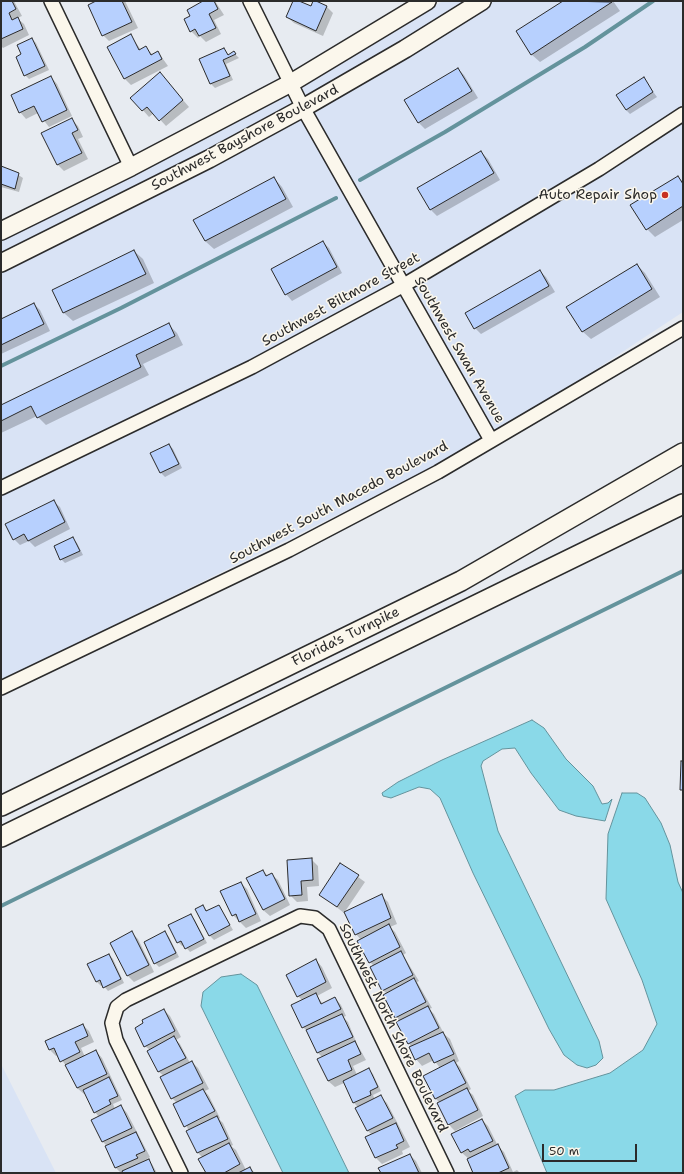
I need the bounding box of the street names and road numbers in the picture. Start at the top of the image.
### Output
street label: Southwest Bayshore Boulevard [149,81,341,195]
street label: Southwest Biltmore Street [259,250,423,350]
street label: Southwest Swan Avenue [410,274,508,426]
street label: Southwest South Macedo Boulevard [227,438,451,568]
street label: Florida's Turnpike [290,604,402,670]
street label: Southwest North Shore Boulevard [335,921,451,1135]

